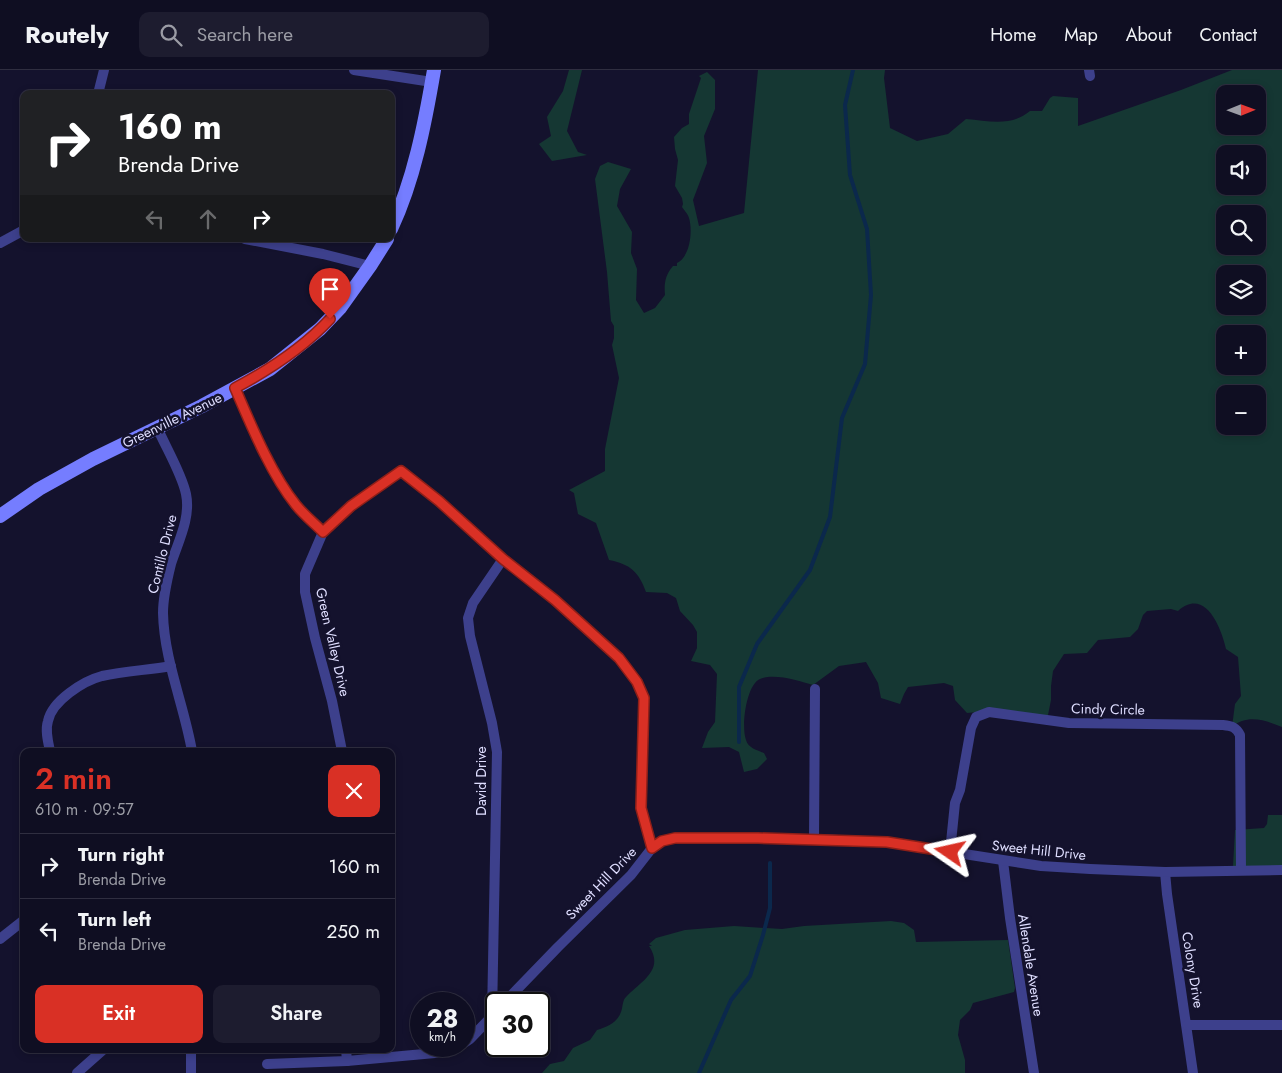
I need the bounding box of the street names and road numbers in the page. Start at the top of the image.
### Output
street label: Greenville Avenue [119,387,225,453]
street label: Contillo Drive [142,512,182,596]
street label: Green Valley Drive [311,586,355,698]
street label: Cindy Circle [1071,698,1145,720]
street label: David Drive [471,746,491,816]
street label: Sweet Hill Drive [991,835,1087,865]
street label: Sweet Hill Drive [561,842,641,924]
street label: Allendale Avenue [1013,912,1049,1018]
street label: Colony Drive [1177,930,1209,1010]

